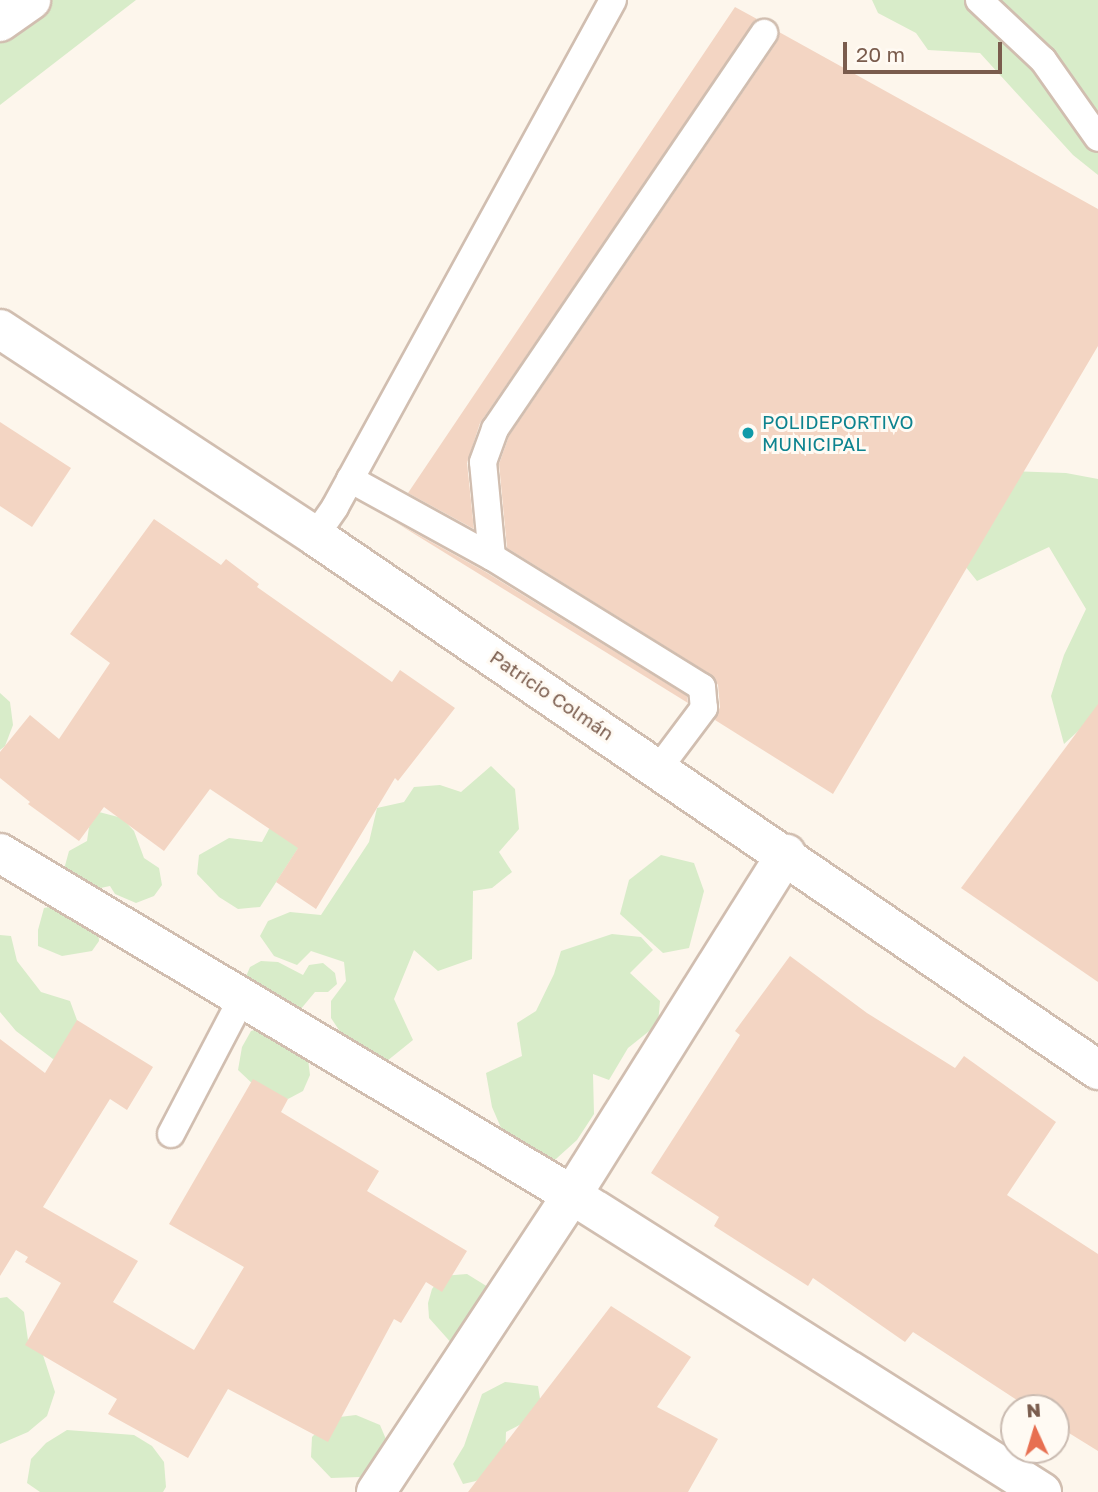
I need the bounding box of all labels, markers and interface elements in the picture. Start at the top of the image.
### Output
scale bar [846,28,1005,72]
text: 20 m [856,41,905,67]
place label: POLIDEPORTIVO MUNICIPAL [762,411,914,455]
marker: POLIDEPORTIVO MUNICIPAL [740,425,756,441]
street label: Patricio Colmán [486,645,618,745]
north arrow [1000,1394,1070,1464]
text: N [1026,1398,1042,1422]

